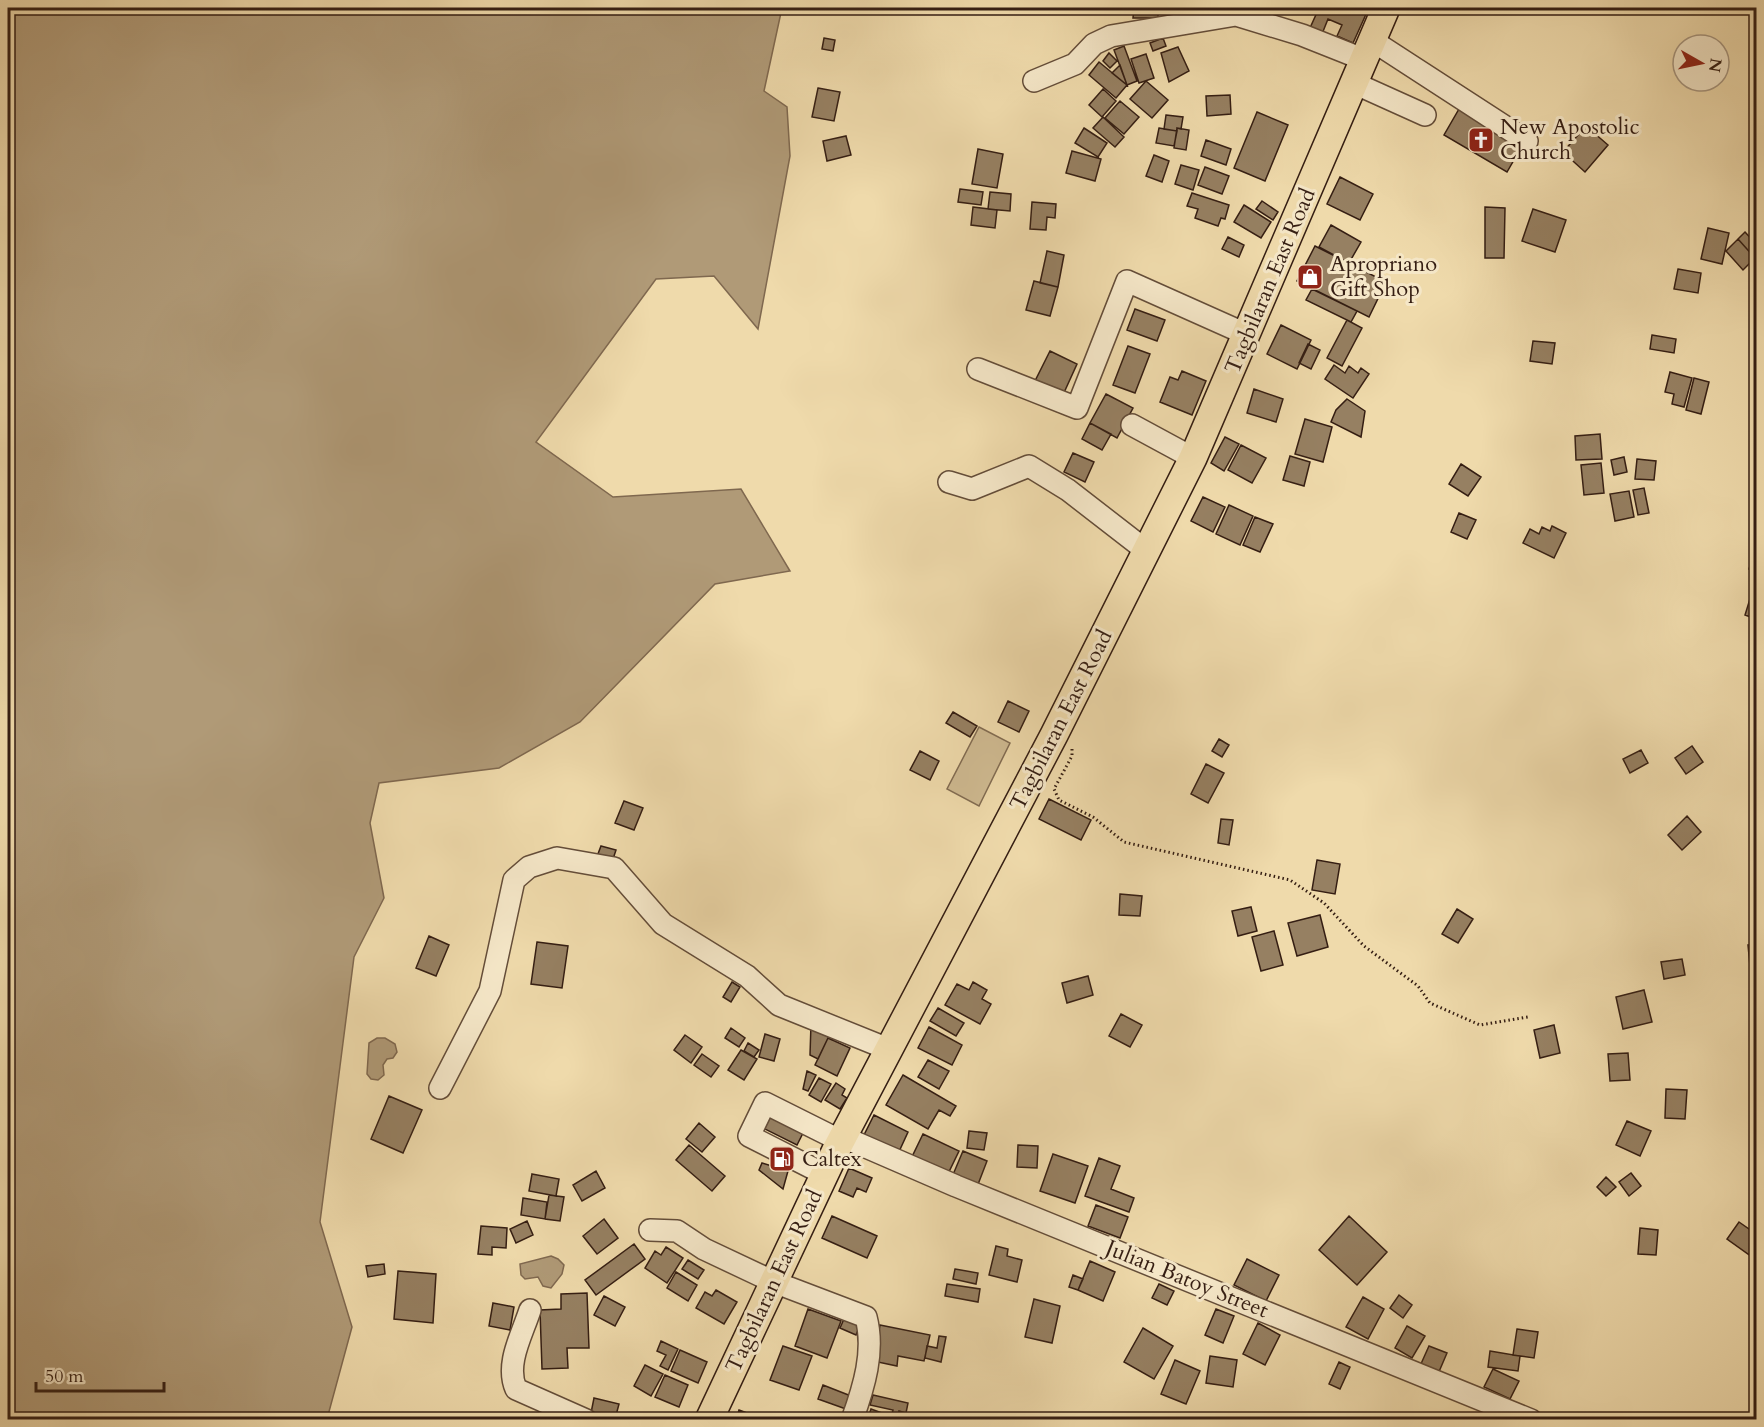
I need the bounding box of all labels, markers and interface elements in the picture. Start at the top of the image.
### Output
north arrow [1671,33,1731,93]
text: N [1703,57,1727,74]
place label: New Apostolic Church [1500,112,1640,167]
church icon: New Apostolic Church [1466,125,1496,155]
street label: Tagbilaran East Road [1217,183,1323,378]
place label: Apropriano Gift Shop [1330,249,1437,304]
shop icon: Apropriano Gift Shop [1295,262,1325,292]
street label: Tagbilaran East Road [1003,624,1120,815]
fuel station icon: Caltex [767,1144,797,1174]
place label: Caltex [802,1144,862,1174]
street label: Tagbilaran East Road [718,1184,830,1377]
street label: Julian Batoy Street [1098,1232,1273,1325]
scale bar [36,1355,164,1393]
text: 50 m [45,1364,84,1389]

